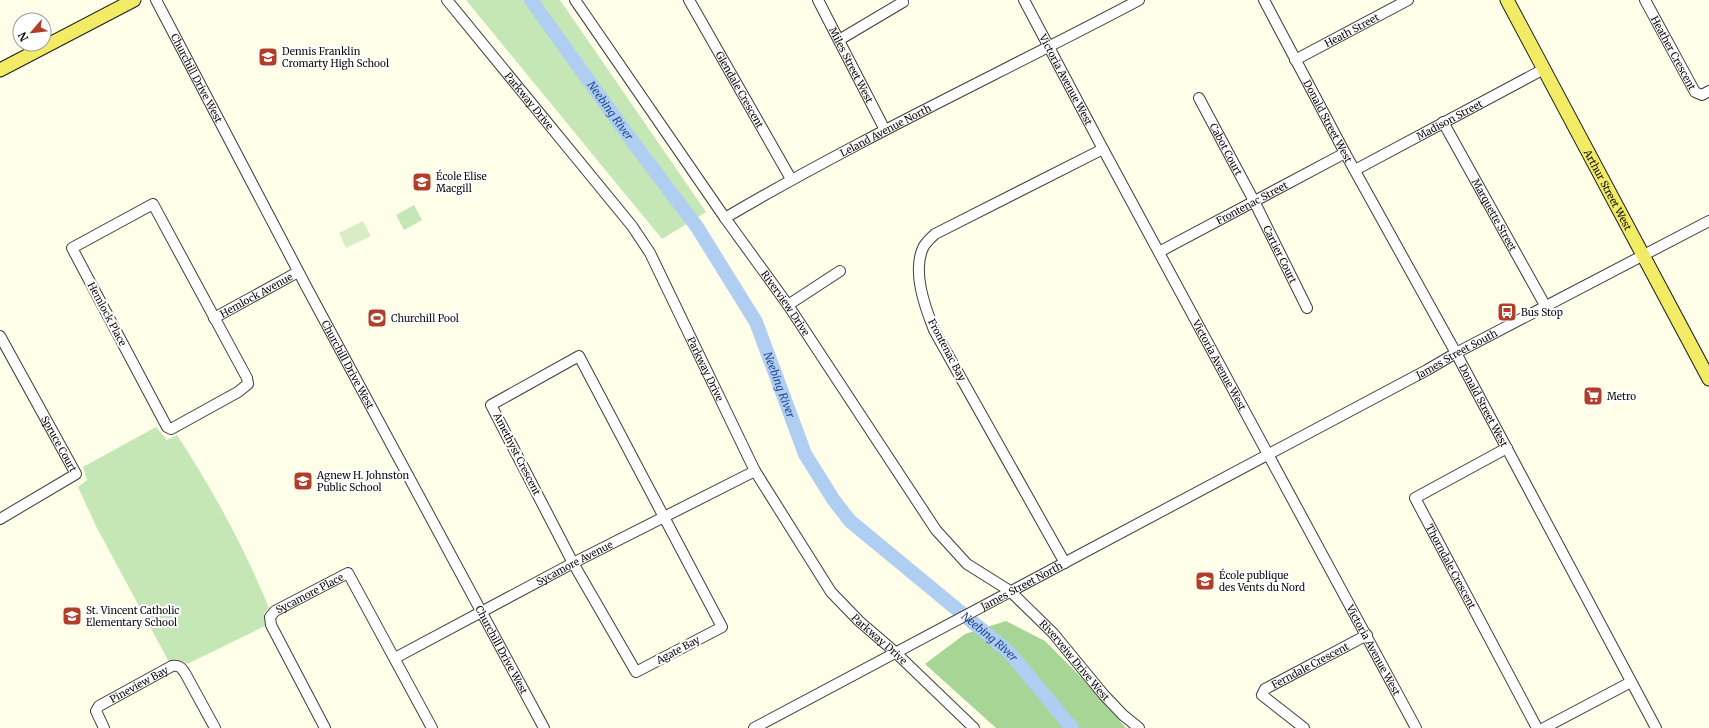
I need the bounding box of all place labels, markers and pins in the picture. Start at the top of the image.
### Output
place label: Dennis Franklin Cromarty High School [282,45,389,70]
school or university icon: Dennis Franklin Cromarty High School [257,46,279,68]
place label: École Elise Macgill [436,169,487,195]
school or university icon: École Elise Macgill [411,171,433,193]
bus stop icon: Bus Stop [1496,301,1518,323]
place label: Bus Stop [1521,306,1563,319]
sports icon: Churchill Pool [366,307,388,329]
place label: Churchill Pool [391,312,459,325]
supermarket icon: Metro [1582,385,1604,407]
place label: Metro [1607,390,1636,403]
place label: Agnew H. Johnston Public School [316,469,409,494]
school or university icon: Agnew H. Johnston Public School [292,470,314,492]
place label: École publique des Vents du Nord [1219,568,1305,594]
school or university icon: École publique des Vents du Nord [1194,570,1216,592]
place label: St. Vincent Catholic Elementary School [86,604,179,629]
school or university icon: St. Vincent Catholic Elementary School [61,605,83,627]

